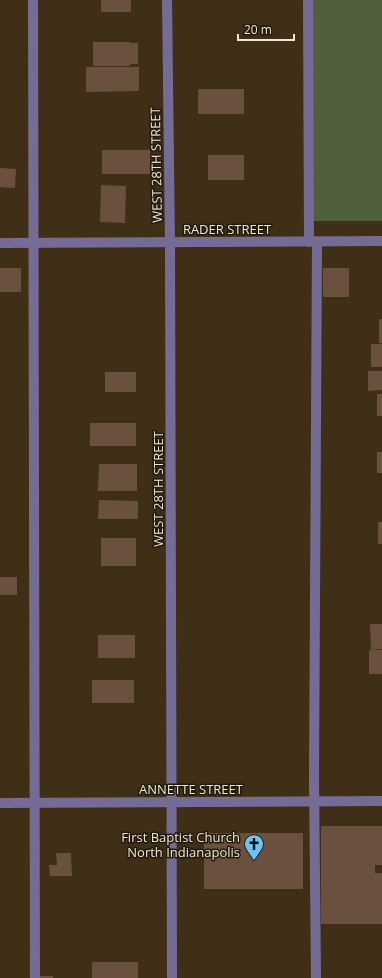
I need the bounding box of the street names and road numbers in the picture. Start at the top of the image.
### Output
street label: WEST 28TH STREET [146,106,166,223]
street label: RADER STREET [183,220,272,238]
street label: WEST 28TH STREET [149,430,167,547]
street label: ANNETTE STREET [139,780,244,798]

